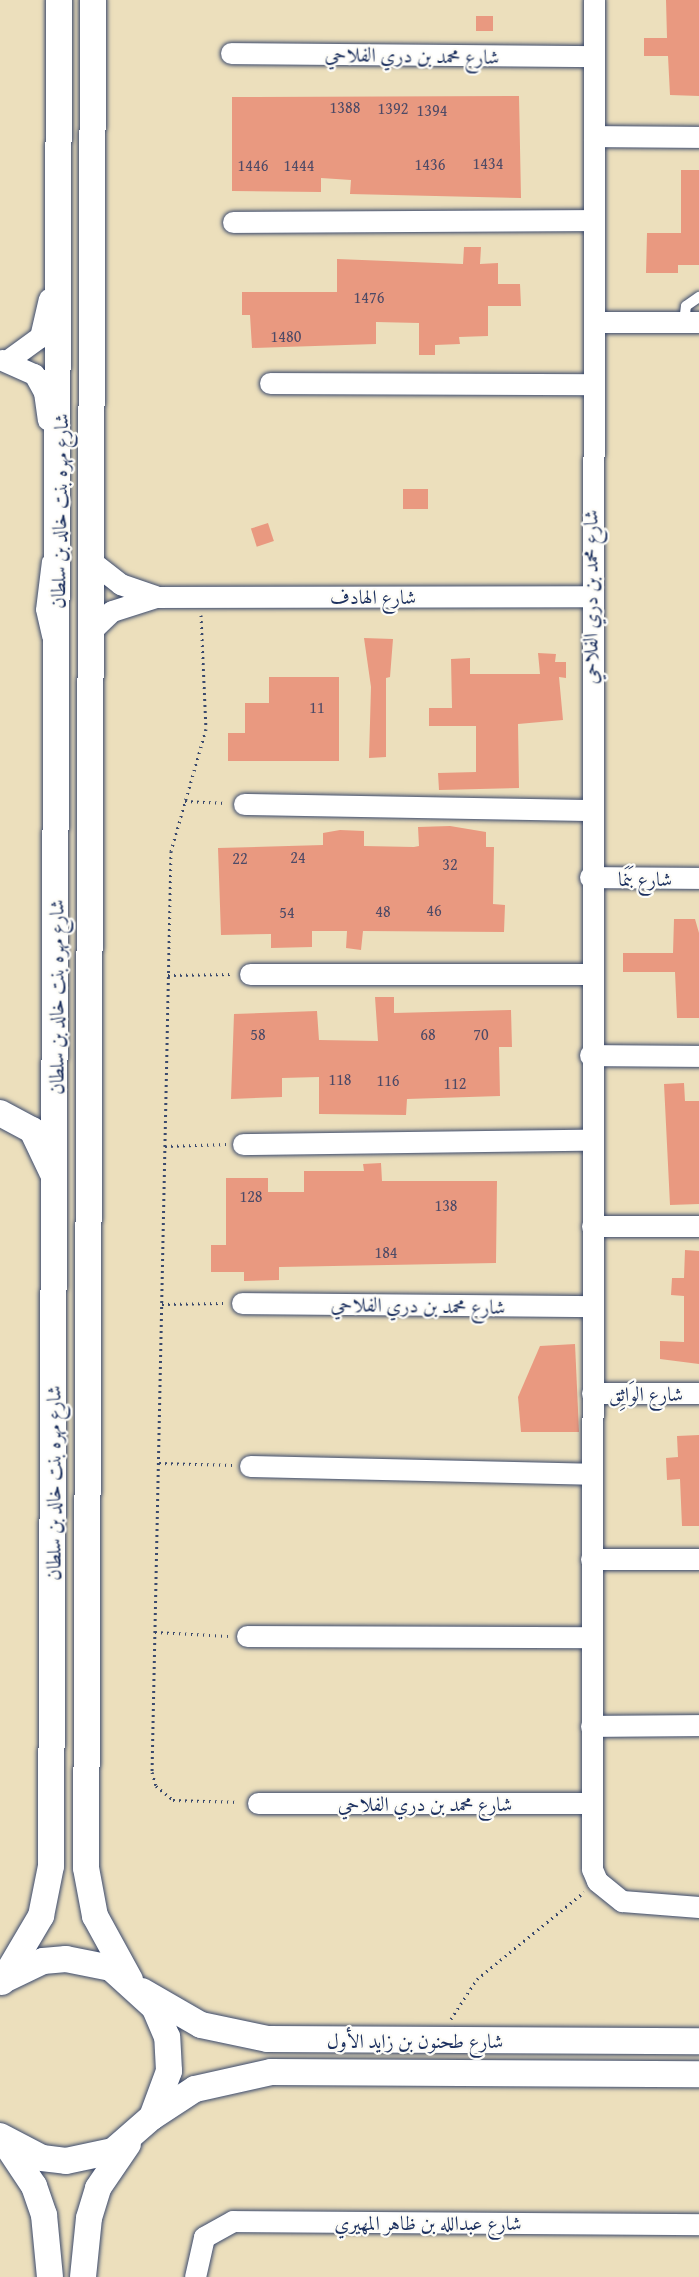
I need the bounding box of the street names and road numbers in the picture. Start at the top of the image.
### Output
street label: شارع محمد بن دري الفلاحي [324,41,500,69]
street label: شارع مهره بنت خالد بن سلطان [45,413,73,609]
street label: شارع محمد بن دري الفلاحي [578,510,602,684]
street label: شارع الهادف [330,584,416,608]
street label: شارع بَنَما [618,866,672,890]
street label: شارع مهره بنت خالد بن سلطان [44,899,68,1095]
street label: شارع محمد بن دري الفلاحي [330,1291,506,1319]
street label: شارع الوَاثِق [609,1381,683,1405]
street label: شارع مهره بنت خالد بن سلطان [41,1385,65,1581]
street label: شارع محمد بن دري الفلاحي [338,1791,512,1815]
street label: شارع طحنون بن زايد الأول [327,2028,503,2052]
street label: شارع عبدالله بن ظاهر المهيري [334,2210,522,2234]

